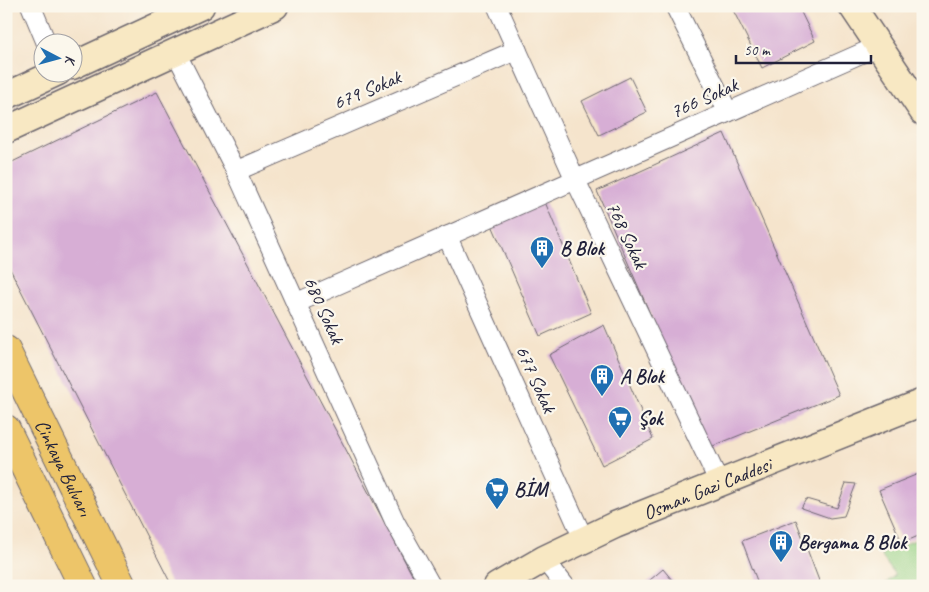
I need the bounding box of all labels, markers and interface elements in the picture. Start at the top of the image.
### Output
north arrow [32,32,82,82]
scale bar [736,32,872,64]
text: 50 m [744,41,771,60]
text: K [61,55,79,67]
street label: 679 Sokak [329,64,406,115]
street label: 766 Sokak [666,71,743,124]
street label: 768 Sokak [601,198,654,274]
building icon: B Blok [529,235,555,269]
place label: B Blok [560,236,606,261]
street label: 680 Sokak [298,272,351,349]
street label: 677 Sokak [510,341,563,418]
building icon: A Blok [589,363,615,397]
place label: A Blok [620,364,666,389]
supermarket icon: Şok [607,405,633,439]
place label: Şok [638,406,665,431]
street label: Cinkaya Bulvarı [30,415,99,521]
street label: Osman Gazi Caddesi [639,451,777,525]
supermarket icon: BİM [484,476,510,510]
place label: BİM [514,477,549,502]
building icon: Bergama B Blok [768,529,794,563]
place label: Bergama B Blok [798,530,908,555]

